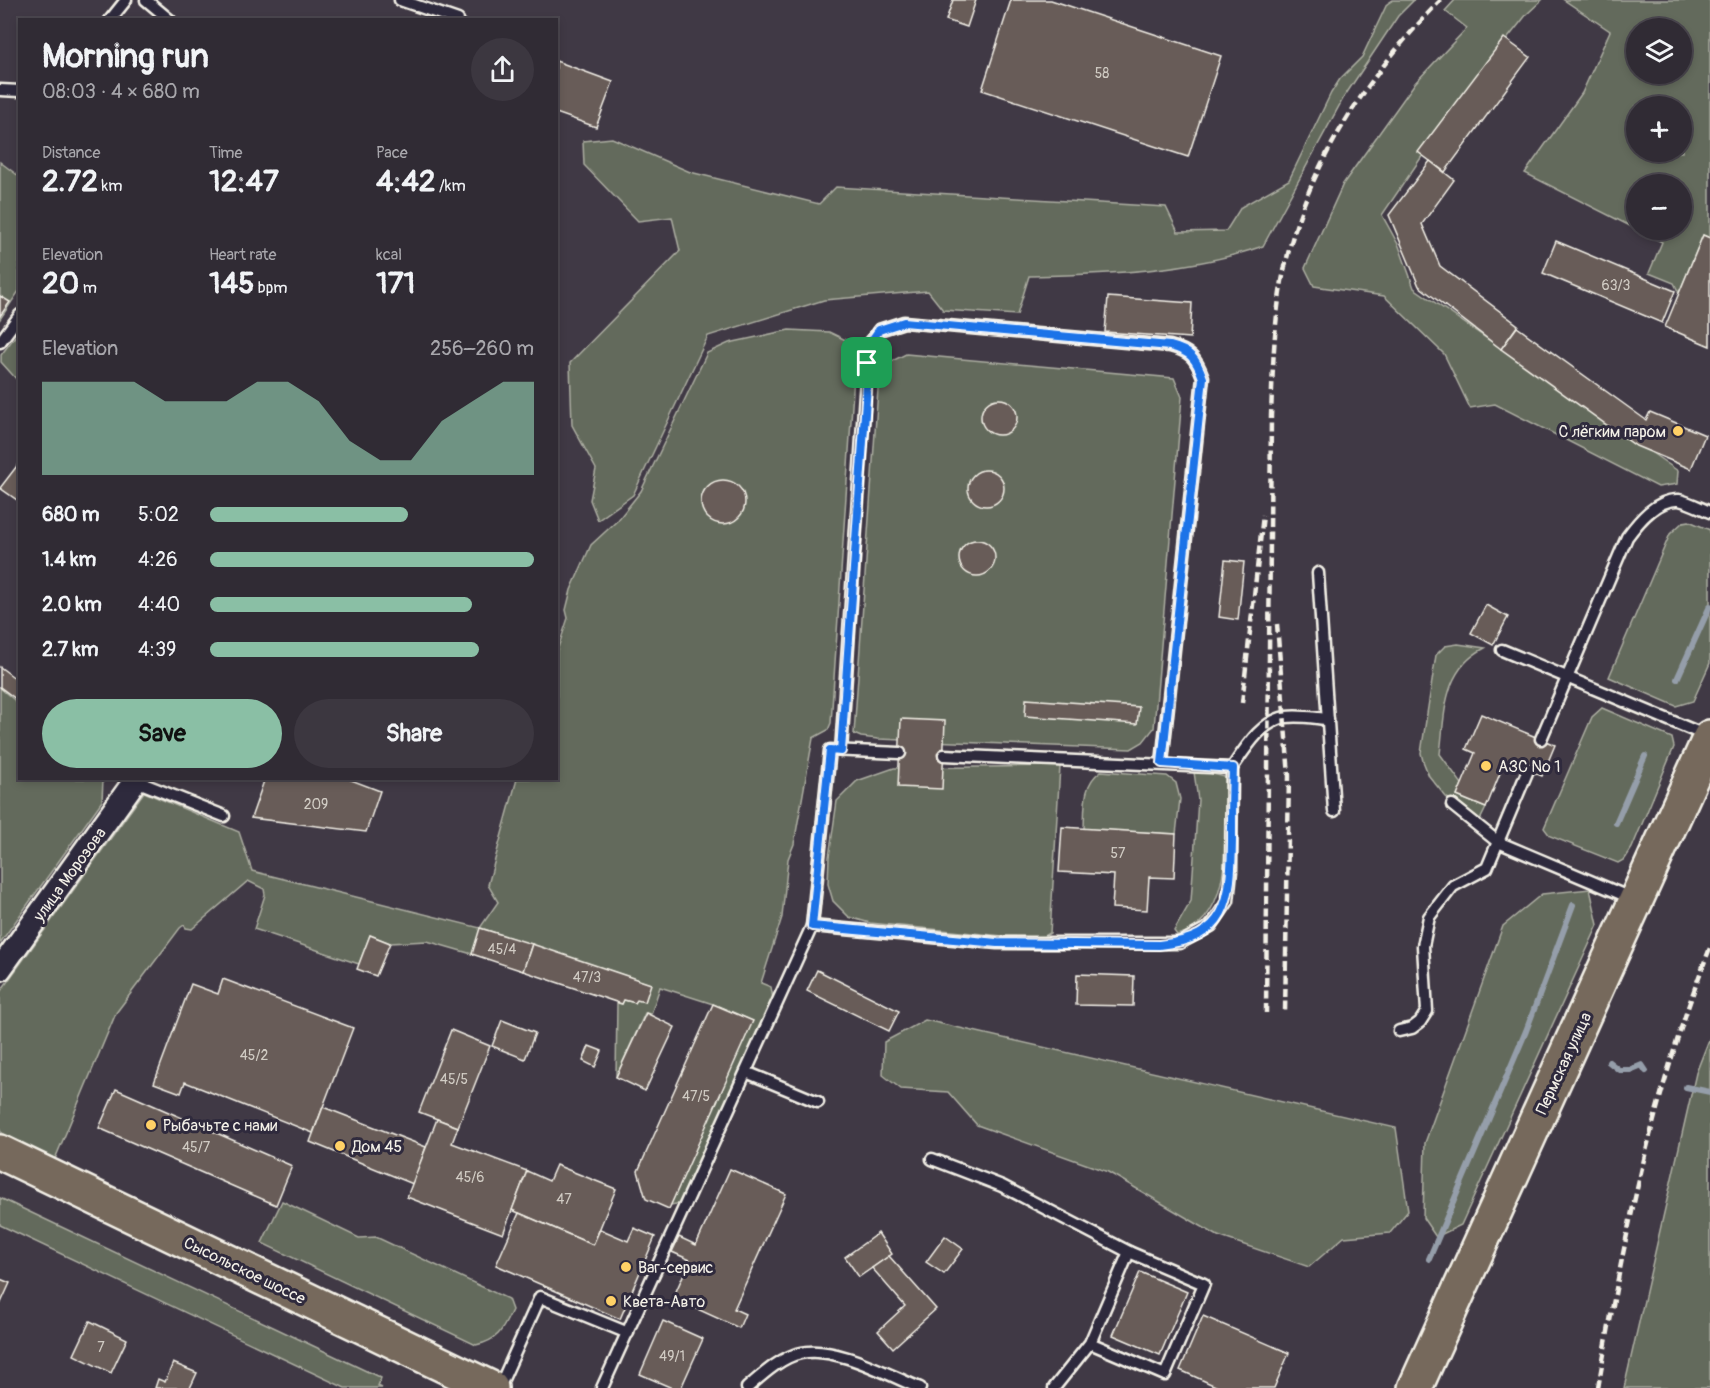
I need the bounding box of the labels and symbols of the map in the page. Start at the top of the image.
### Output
house number: 58 [1095,65,1109,82]
house number: 63/3 [1602,277,1631,294]
pin [841,337,892,388]
place label: С лёгким паром [1558,422,1666,442]
marker: С лёгким паром [1671,424,1685,438]
place label: АЗС № 1 [1498,757,1560,777]
marker: АЗС № 1 [1479,759,1493,773]
house number: 209 [304,796,328,813]
street label: улица Морозова [28,824,111,926]
house number: 57 [1111,845,1126,862]
house number: 45/4 [488,941,516,958]
house number: 47/3 [573,969,601,986]
street label: Пермская улица [1532,1009,1596,1118]
house number: 45/2 [240,1047,268,1064]
house number: 45/5 [440,1071,468,1088]
house number: 47/5 [682,1088,710,1105]
place label: Рыбачьте с нами [163,1116,277,1136]
marker: Рыбачьте с нами [144,1118,158,1132]
place label: Дом 45 [351,1137,402,1157]
house number: 45/7 [182,1139,211,1156]
marker: Дом 45 [333,1139,347,1153]
house number: 45/6 [456,1169,484,1186]
house number: 47 [556,1191,572,1208]
street label: Сысольское шоссе [180,1233,309,1309]
place label: Ваг-сервис [638,1258,713,1278]
marker: Ваг-сервис [619,1260,633,1274]
place label: Квета-Авто [623,1292,706,1312]
marker: Квета-Авто [604,1294,618,1308]
house number: 7 [97,1339,105,1356]
house number: 49/1 [659,1348,685,1365]

